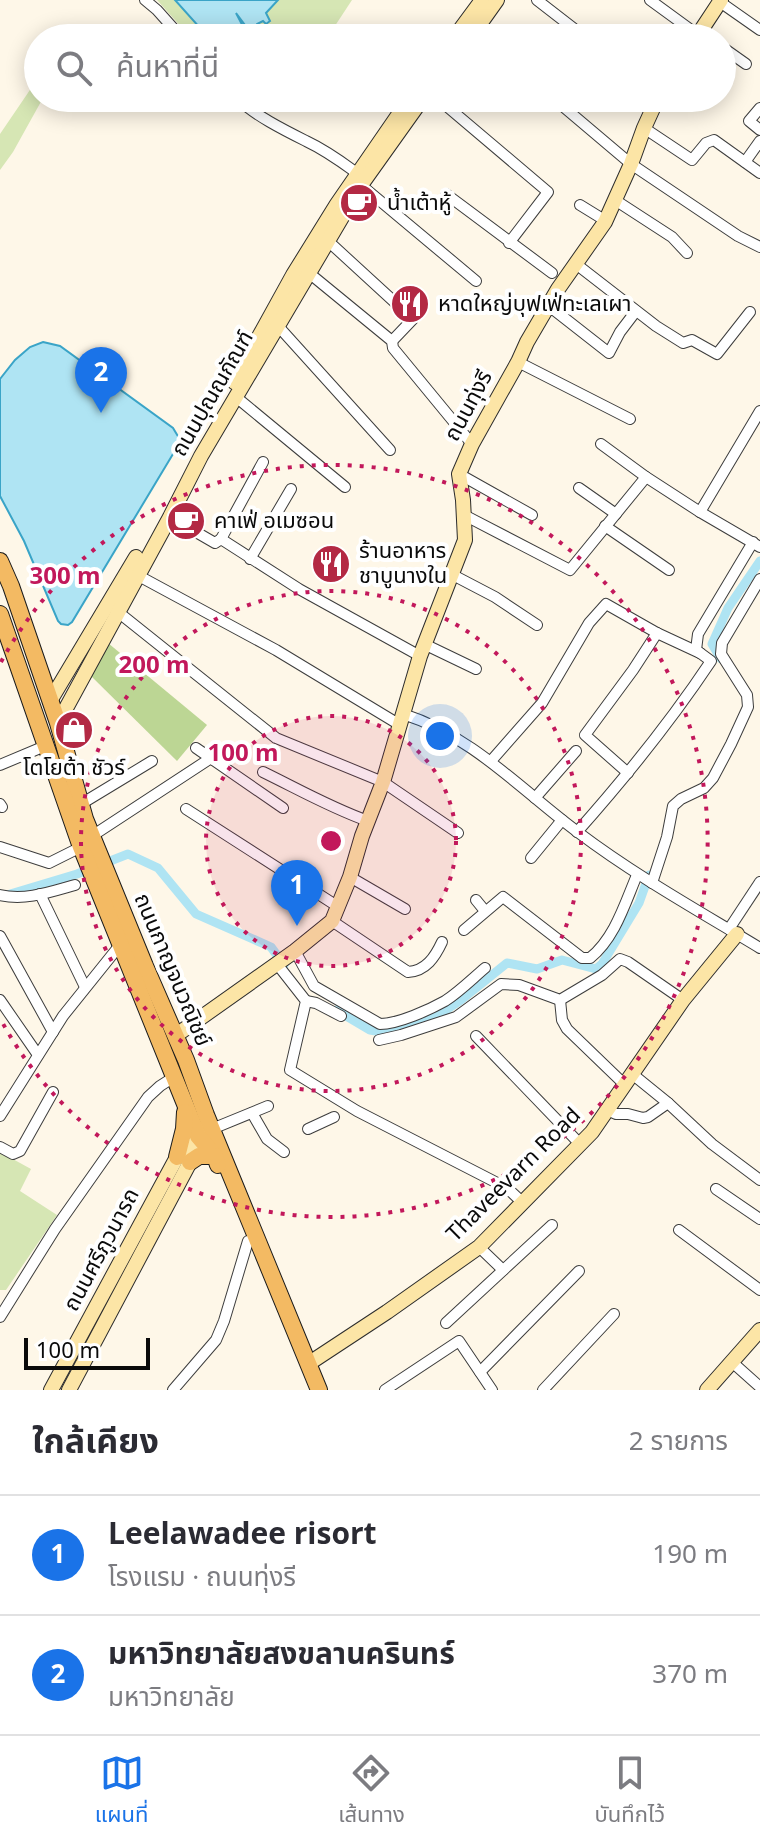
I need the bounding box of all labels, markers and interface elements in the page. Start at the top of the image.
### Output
search box [24,24,736,112]
text: ค้นหาที่นี่ [116,45,219,91]
icon: search [52,46,96,90]
cafe icon: น้ำเต้าหู้ [338,182,380,224]
place label: น้ำเต้าหู้ [387,187,452,220]
restaurant icon: หาดใหญ่บุฟเฟ่ทะเลเผา [389,283,431,325]
place label: หาดใหญ่บุฟเฟ่ทะเลเผา [438,288,631,321]
street label: ถนนปุณณกัณฑ์ [164,325,262,463]
pin: 2 [75,347,127,413]
street label: ถนนทุ่งรี [437,365,501,447]
cafe icon: คาเฟ่ อเมซอน [165,500,207,542]
place label: คาเฟ่ อเมซอน [214,505,334,538]
place label: ร้านอาหาร ชาบูนางใน [359,535,447,593]
restaurant icon: ร้านอาหาร ชาบูนางใน [310,543,352,585]
text: 300 m [30,559,101,595]
text: 200 m [119,648,190,684]
shop icon: โตโยต้า ชัวร์ [53,709,95,751]
your location [420,716,460,756]
text: 100 m [208,736,279,772]
place label: โตโยต้า ชัวร์ [23,752,126,785]
centre of rings [317,827,345,855]
pin: 1 [271,860,323,926]
street label: ถนนกาญจนวณิชย์ [125,888,219,1052]
street label: Thaveevarn Road [439,1100,589,1250]
street label: ถนนศรีภูวนารถ [56,1183,148,1317]
scale bar [24,1334,150,1370]
text: 100 m [36,1335,100,1368]
text: ใกล้เคียง [32,1417,159,1468]
text: 2 รายการ [629,1422,728,1462]
text: Leelawadee risort [108,1512,377,1558]
text: 1 [51,1535,65,1575]
text: 190 m [652,1535,728,1575]
text: โรงแรม · ถนนทุ่งรี [108,1558,296,1598]
text: มหาวิทยาลัยสงขลานครินทร์ [108,1632,455,1678]
text: 2 [51,1655,65,1695]
text: 370 m [652,1655,728,1695]
text: มหาวิทยาลัย [108,1678,235,1718]
tab: แผนที่ [95,1751,149,1832]
tab: เส้นทาง [338,1751,405,1832]
tab: บันทึกไว้ [594,1751,665,1832]

